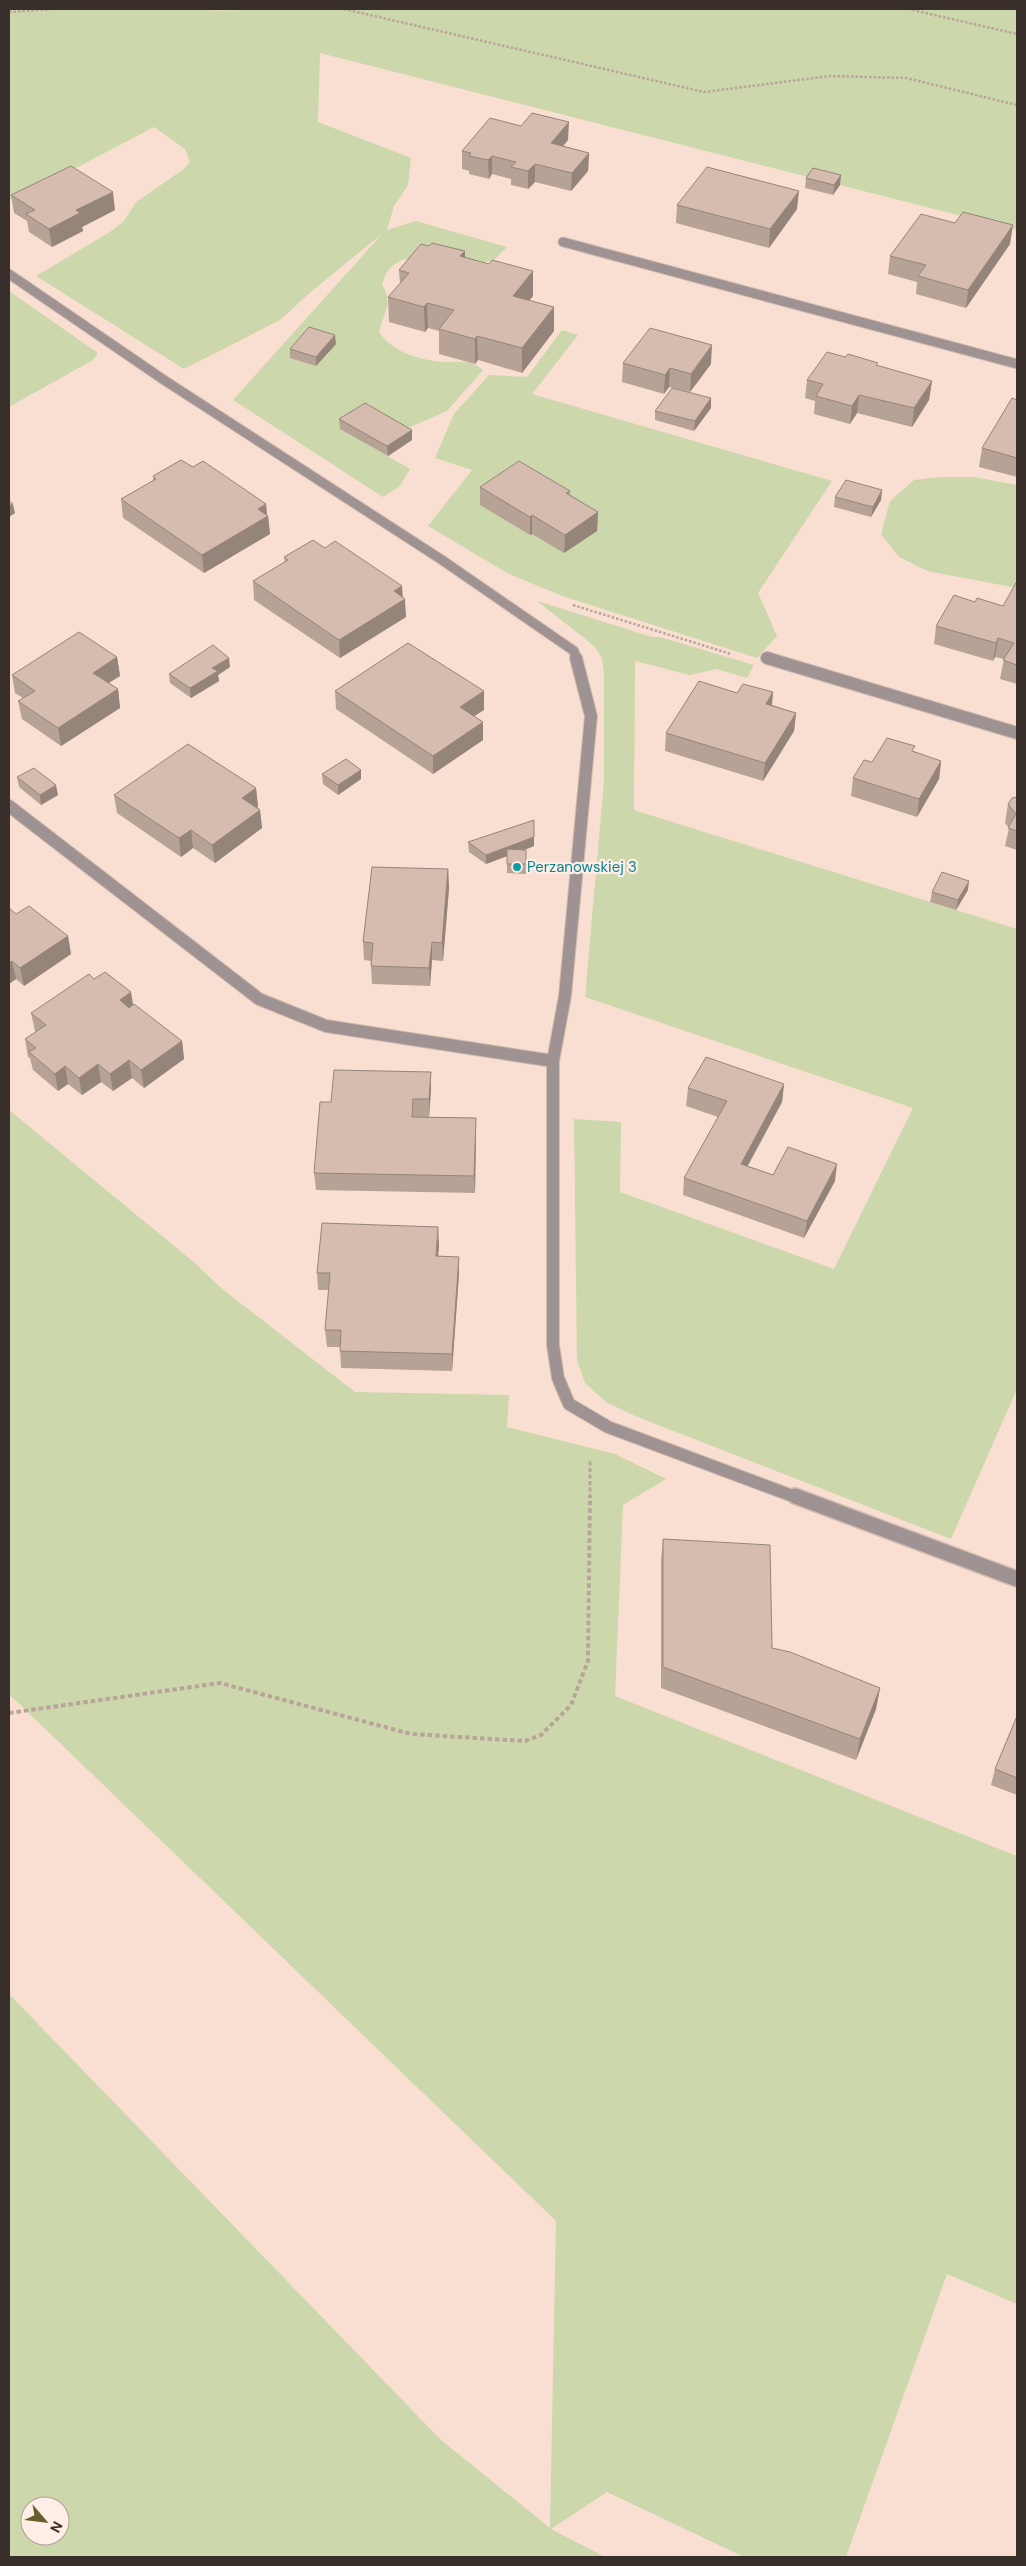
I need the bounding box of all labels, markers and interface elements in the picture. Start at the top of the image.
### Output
place label: Perzanowskiej 3 [527,857,637,877]
marker: Perzanowskiej 3 [511,861,523,873]
north arrow [20,2496,70,2546]
text: N [46,2518,67,2536]

